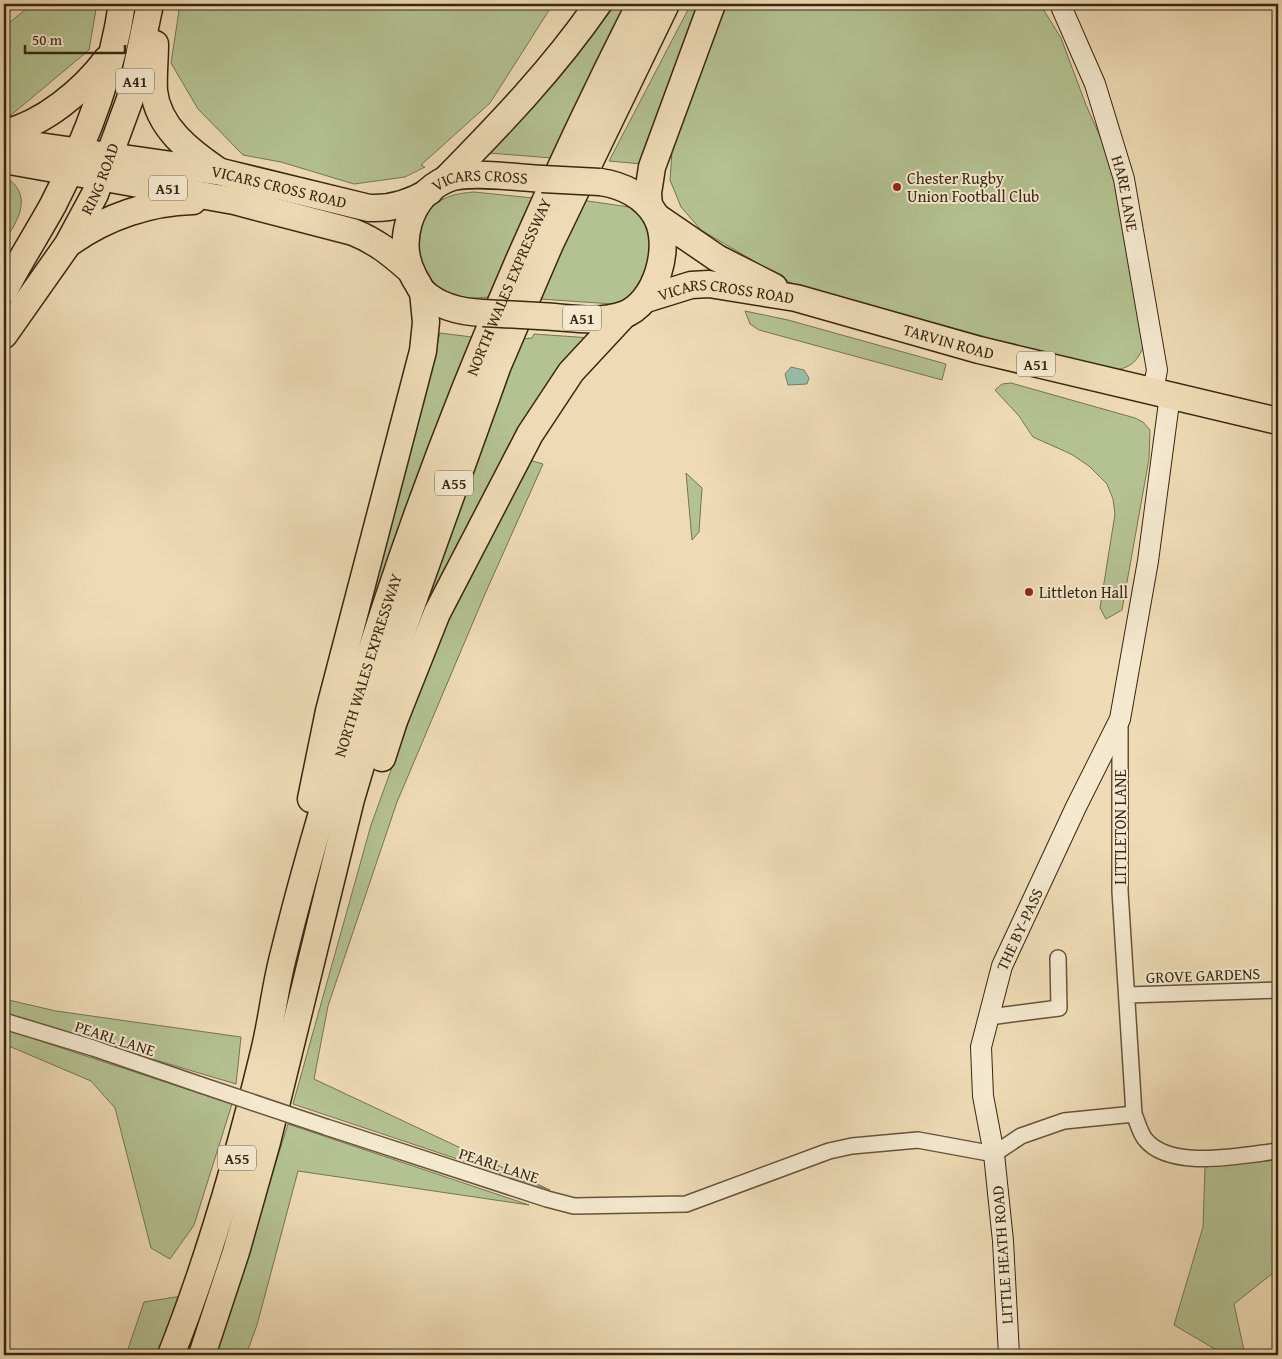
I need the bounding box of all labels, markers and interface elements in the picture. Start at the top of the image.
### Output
scale bar [25,22,125,54]
text: 50 m [32,29,63,50]
road number: A41 [116,68,154,94]
street label: RING ROAD [74,139,125,219]
street label: HARE LANE [1105,152,1145,233]
street label: VICARS CROSS ROAD [210,159,350,214]
street label: VICARS CROSS [427,163,529,197]
place label: Chester Rugby Union Football Club [907,166,1039,208]
road number: A51 [149,176,187,200]
marker: Chester Rugby Union Football Club [891,181,903,193]
street label: NORTH WALES EXPRESSWAY [460,194,557,379]
street label: VICARS CROSS ROAD [655,272,796,310]
road number: A51 [563,306,601,330]
street label: TARVIN ROAD [900,317,997,365]
road number: A51 [1017,352,1055,376]
road number: A55 [435,470,473,496]
street label: NORTH WALES EXPRESSWAY [327,570,408,760]
place label: Littleton Hall [1039,580,1129,604]
marker: Littleton Hall [1023,586,1035,598]
street label: LITTLETON LANE [1108,769,1132,885]
street label: THE BY-PASS [990,884,1049,974]
street label: GROVE GARDENS [1145,961,1261,989]
street label: PEARL LANE [72,1014,158,1062]
street label: PEARL LANE [456,1141,542,1189]
road number: A55 [218,1146,256,1170]
street label: LITTLE HEATH ROAD [985,1185,1019,1325]

